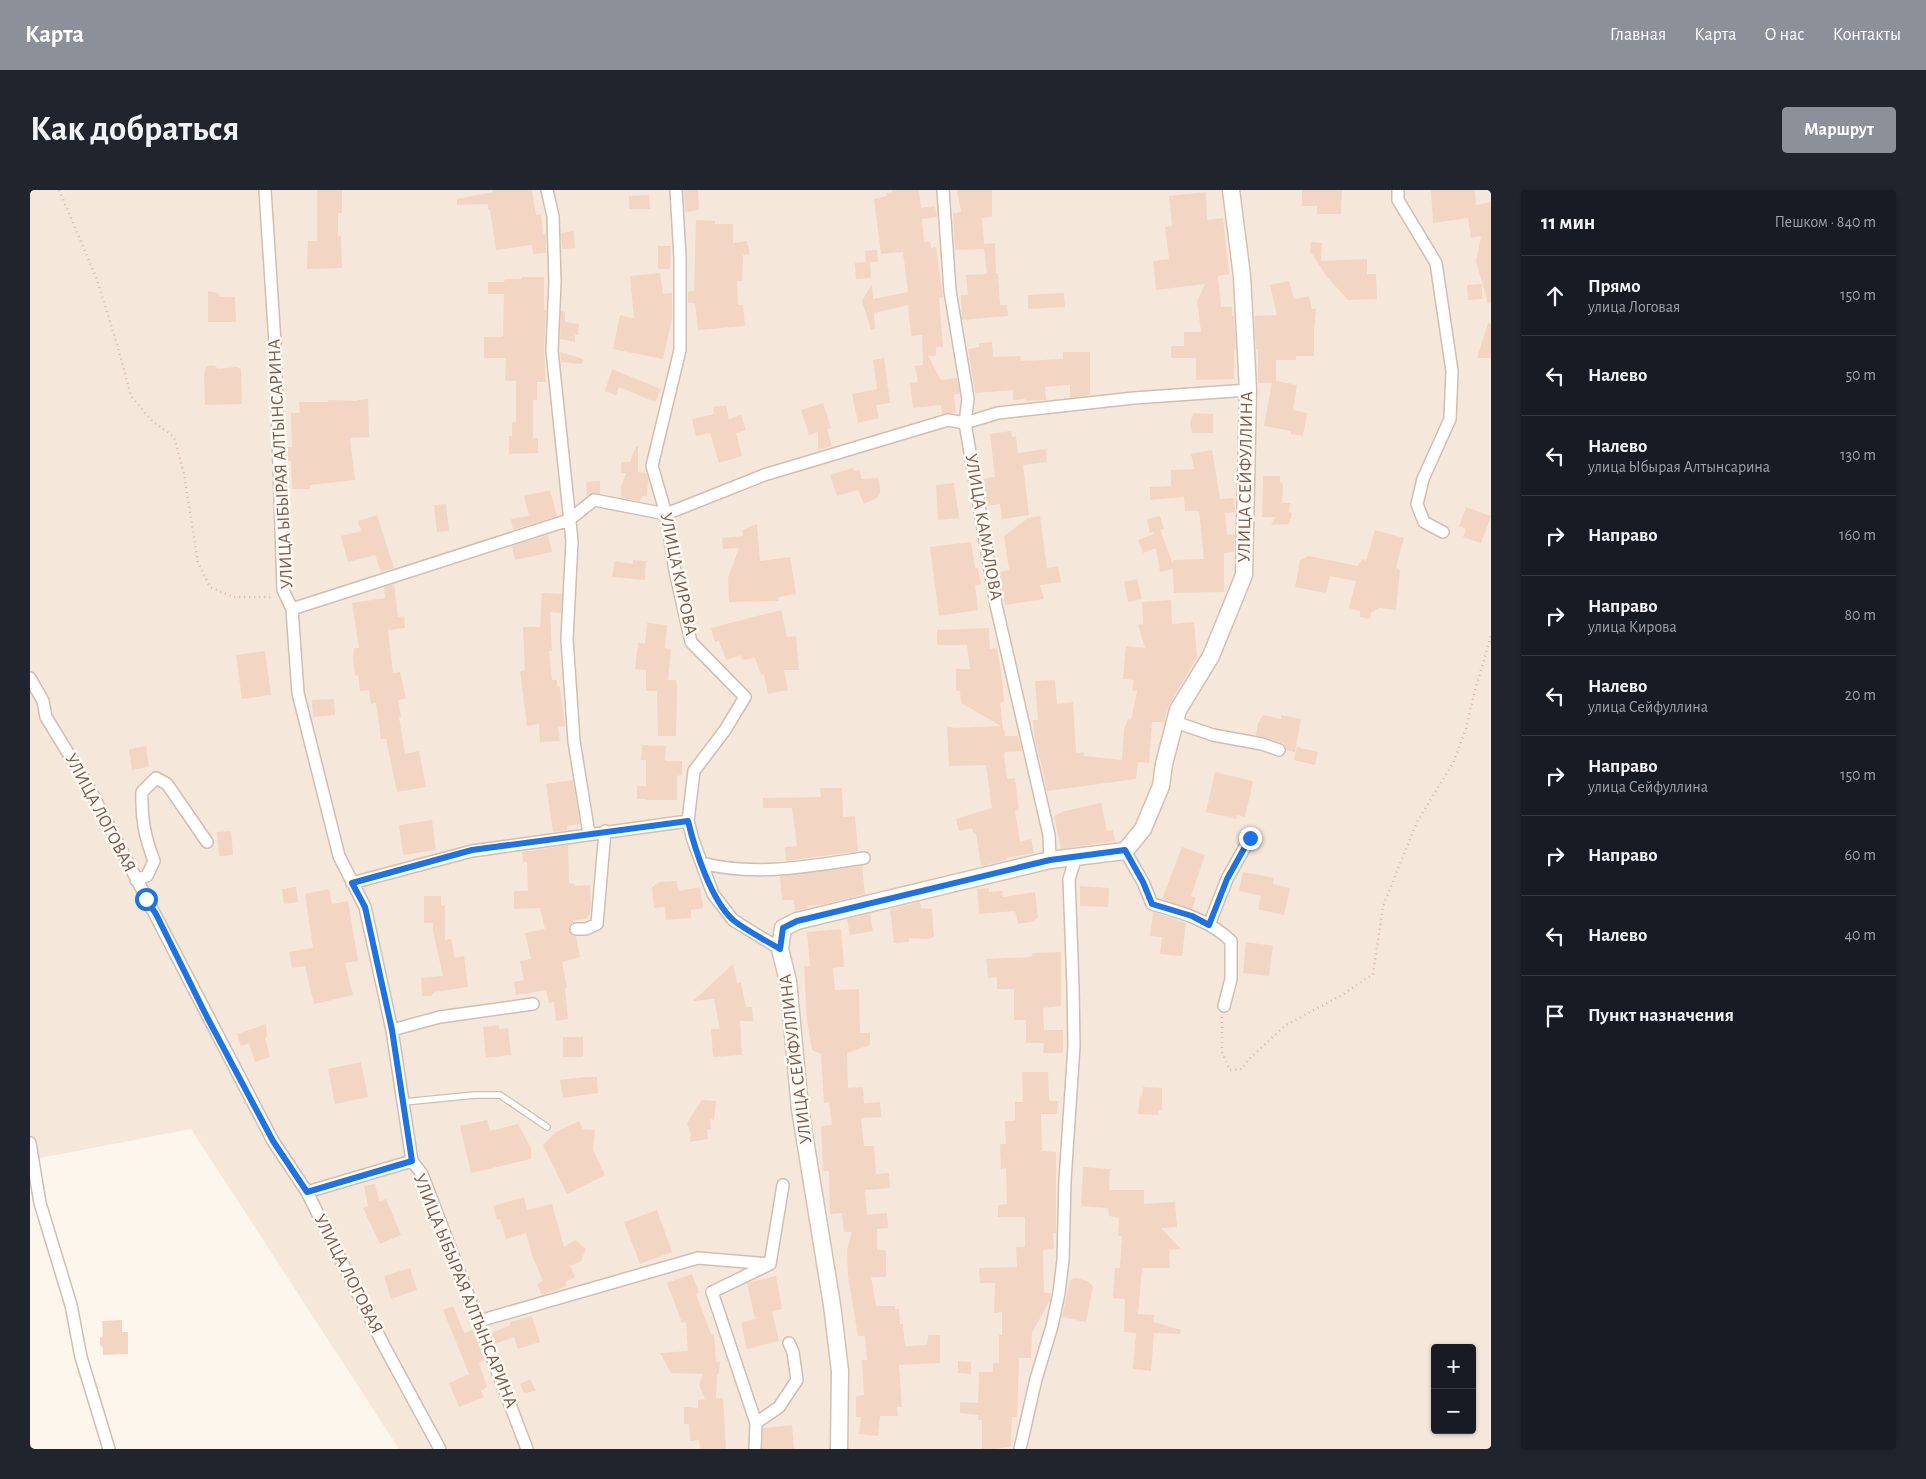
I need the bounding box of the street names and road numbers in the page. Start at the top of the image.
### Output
street label: УЛИЦА ЫБЫРАЯ АЛТЫНСАРИНА [265,338,297,590]
street label: УЛИЦА СЕЙФУЛЛИНА [1234,391,1256,563]
street label: УЛИЦА КАМАЛОВА [961,452,1005,602]
street label: УЛИЦА КИРОВА [656,511,700,637]
street label: УЛИЦА ЛОГОВАЯ [61,751,139,875]
street label: УЛИЦА СЕЙФУЛЛИНА [775,973,815,1145]
street label: УЛИЦА ЫБЫРАЯ АЛТЫНСАРИНА [410,1172,520,1411]
street label: УЛИЦА ЛОГОВАЯ [310,1211,386,1337]

